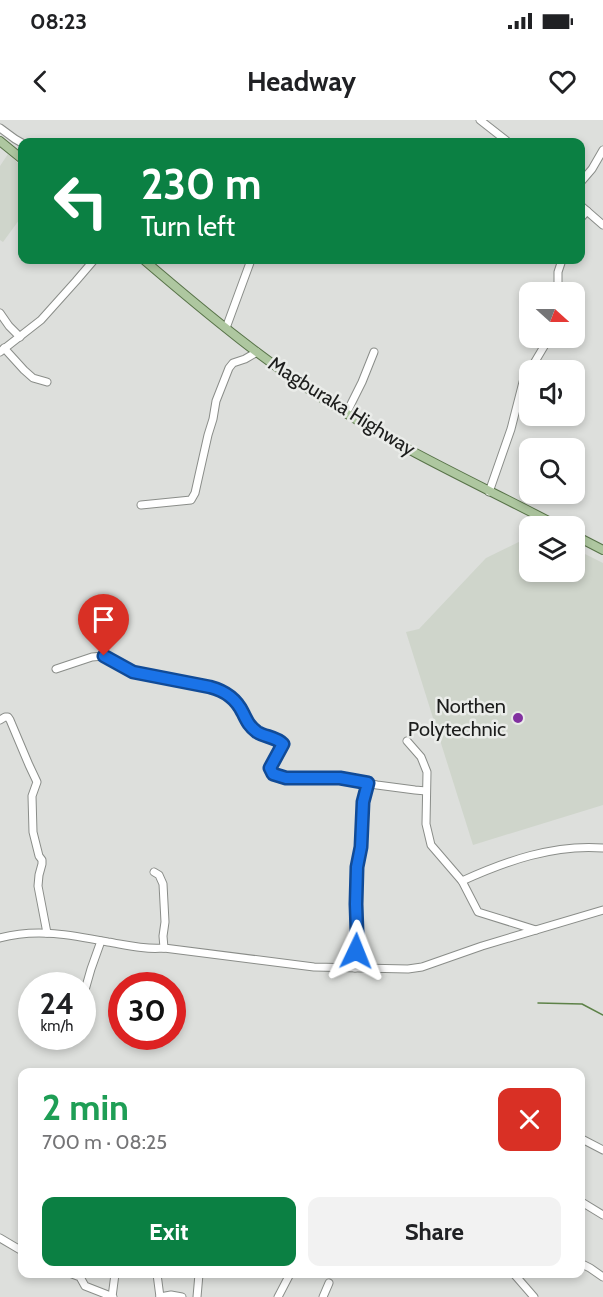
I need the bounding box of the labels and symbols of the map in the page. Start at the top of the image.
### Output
north arrow [519,282,585,348]
street label: Magburaka Highway [264,351,420,461]
pin [78,594,129,656]
place label: Northen Polytechnic [408,694,506,741]
marker: Northen Polytechnic [511,711,525,725]
position arrow [324,919,388,983]
speed limit sign: 30 [108,972,186,1050]

